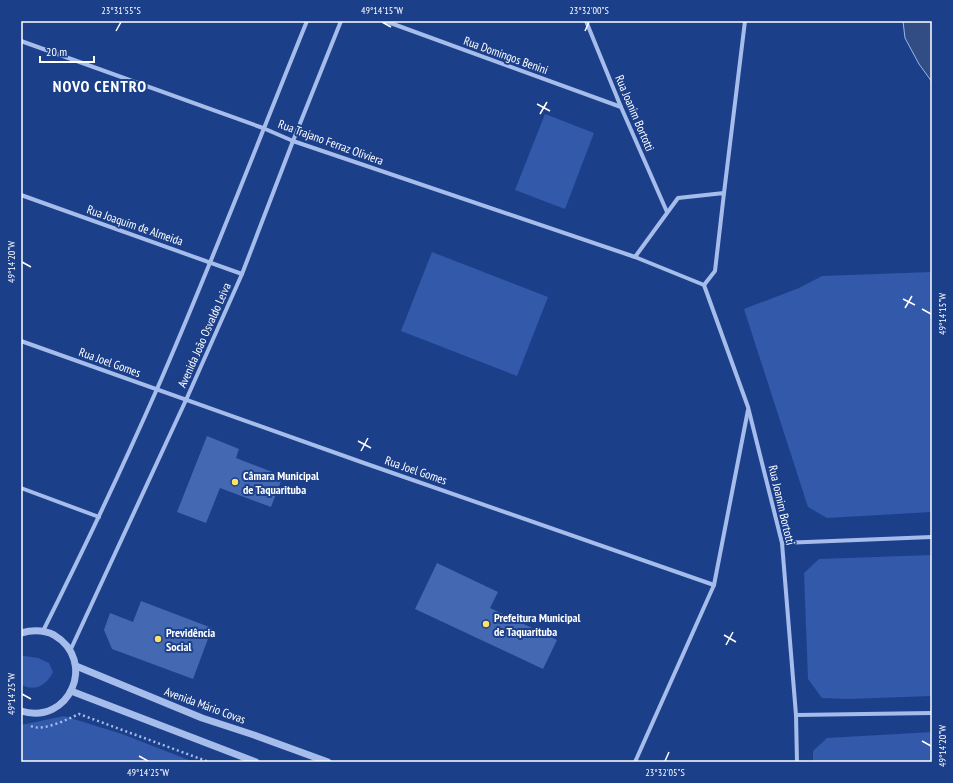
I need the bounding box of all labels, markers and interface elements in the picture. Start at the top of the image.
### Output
text: 23°31'55"S [101,4,141,17]
text: 49°14'15"W [361,4,403,17]
text: 23°32'00"S [569,4,609,17]
street label: Rua Domingos Benini [462,33,550,77]
scale bar [40,38,94,64]
text: 20 m [46,44,67,59]
street label: Rua Joanim Bortotti [612,73,658,153]
district label: NOVO CENTRO [53,76,147,96]
street label: Rua Trajano Ferraz Oliviera [276,116,386,168]
street label: Rua Joaquim de Almeida [85,202,185,249]
text: 49°14'20"W [5,241,18,283]
street label: Avenida João Osvaldo Leiva [174,280,234,390]
text: 49°14'15"W [936,293,949,335]
street label: Rua Joel Gomes [77,344,143,380]
street label: Rua Joel Gomes [383,452,449,488]
street label: Rua Joanim Bortotti [766,464,798,546]
place label: Câmara Municipal de Taquarituba [243,468,319,497]
marker: Câmara Municipal de Taquarituba [230,477,240,487]
place label: Prefeitura Municipal de Taquarituba [494,610,581,639]
marker: Prefeitura Municipal de Taquarituba [481,619,491,629]
place label: Previdência Social [166,625,215,654]
marker: Previdência Social [153,634,163,644]
text: 49°14'25"W [5,673,18,715]
street label: Avenida Mário Covas [162,683,248,727]
text: 49°14'20"W [936,725,949,767]
text: 49°14'25"W [127,766,169,779]
text: 23°32'05"S [645,766,685,779]

